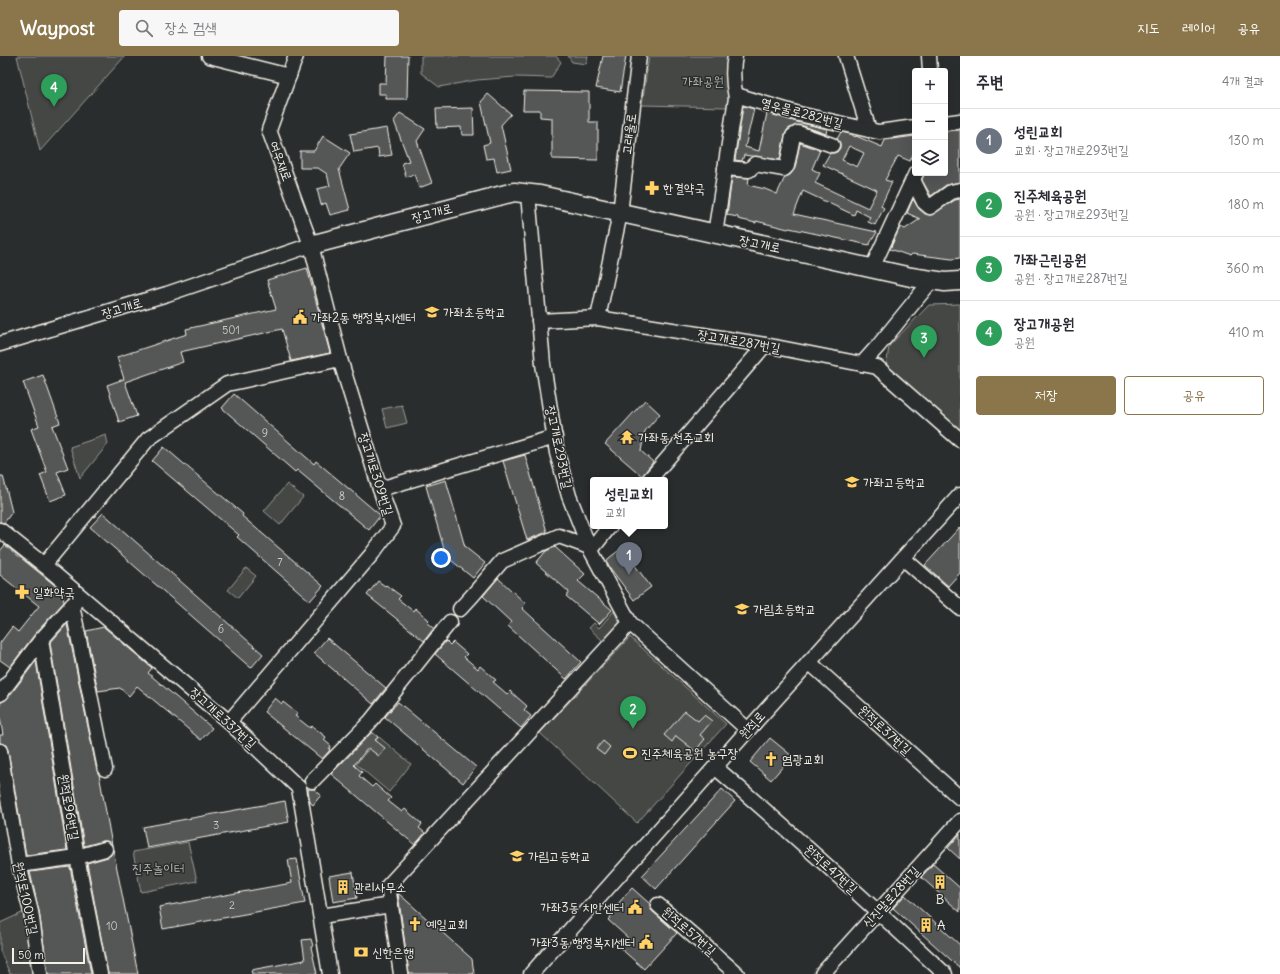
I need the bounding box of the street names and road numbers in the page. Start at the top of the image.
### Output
street label: 열우물로282번길 [759,94,845,132]
street label: 고래울로 [618,112,640,156]
street label: 여우재로 [266,138,296,184]
street label: 장고개로 [410,199,454,227]
street label: 장고개로 [738,231,782,257]
street label: 장고개로 [100,294,144,322]
street label: 장고개로287번길 [696,325,782,357]
street label: 장고개로293번길 [542,404,576,490]
street label: 장고개로309번길 [355,430,397,518]
street label: 장고개로337번길 [186,684,260,752]
street label: 원적로37번길 [855,702,915,758]
street label: 원적로 [735,708,769,742]
street label: 원적로96번길 [55,772,83,842]
street label: 원적로47번길 [801,841,861,897]
street label: 원적로100번길 [10,860,42,936]
street label: 신진말로28번길 [859,863,923,931]
street label: 원적로57번길 [658,903,720,959]

